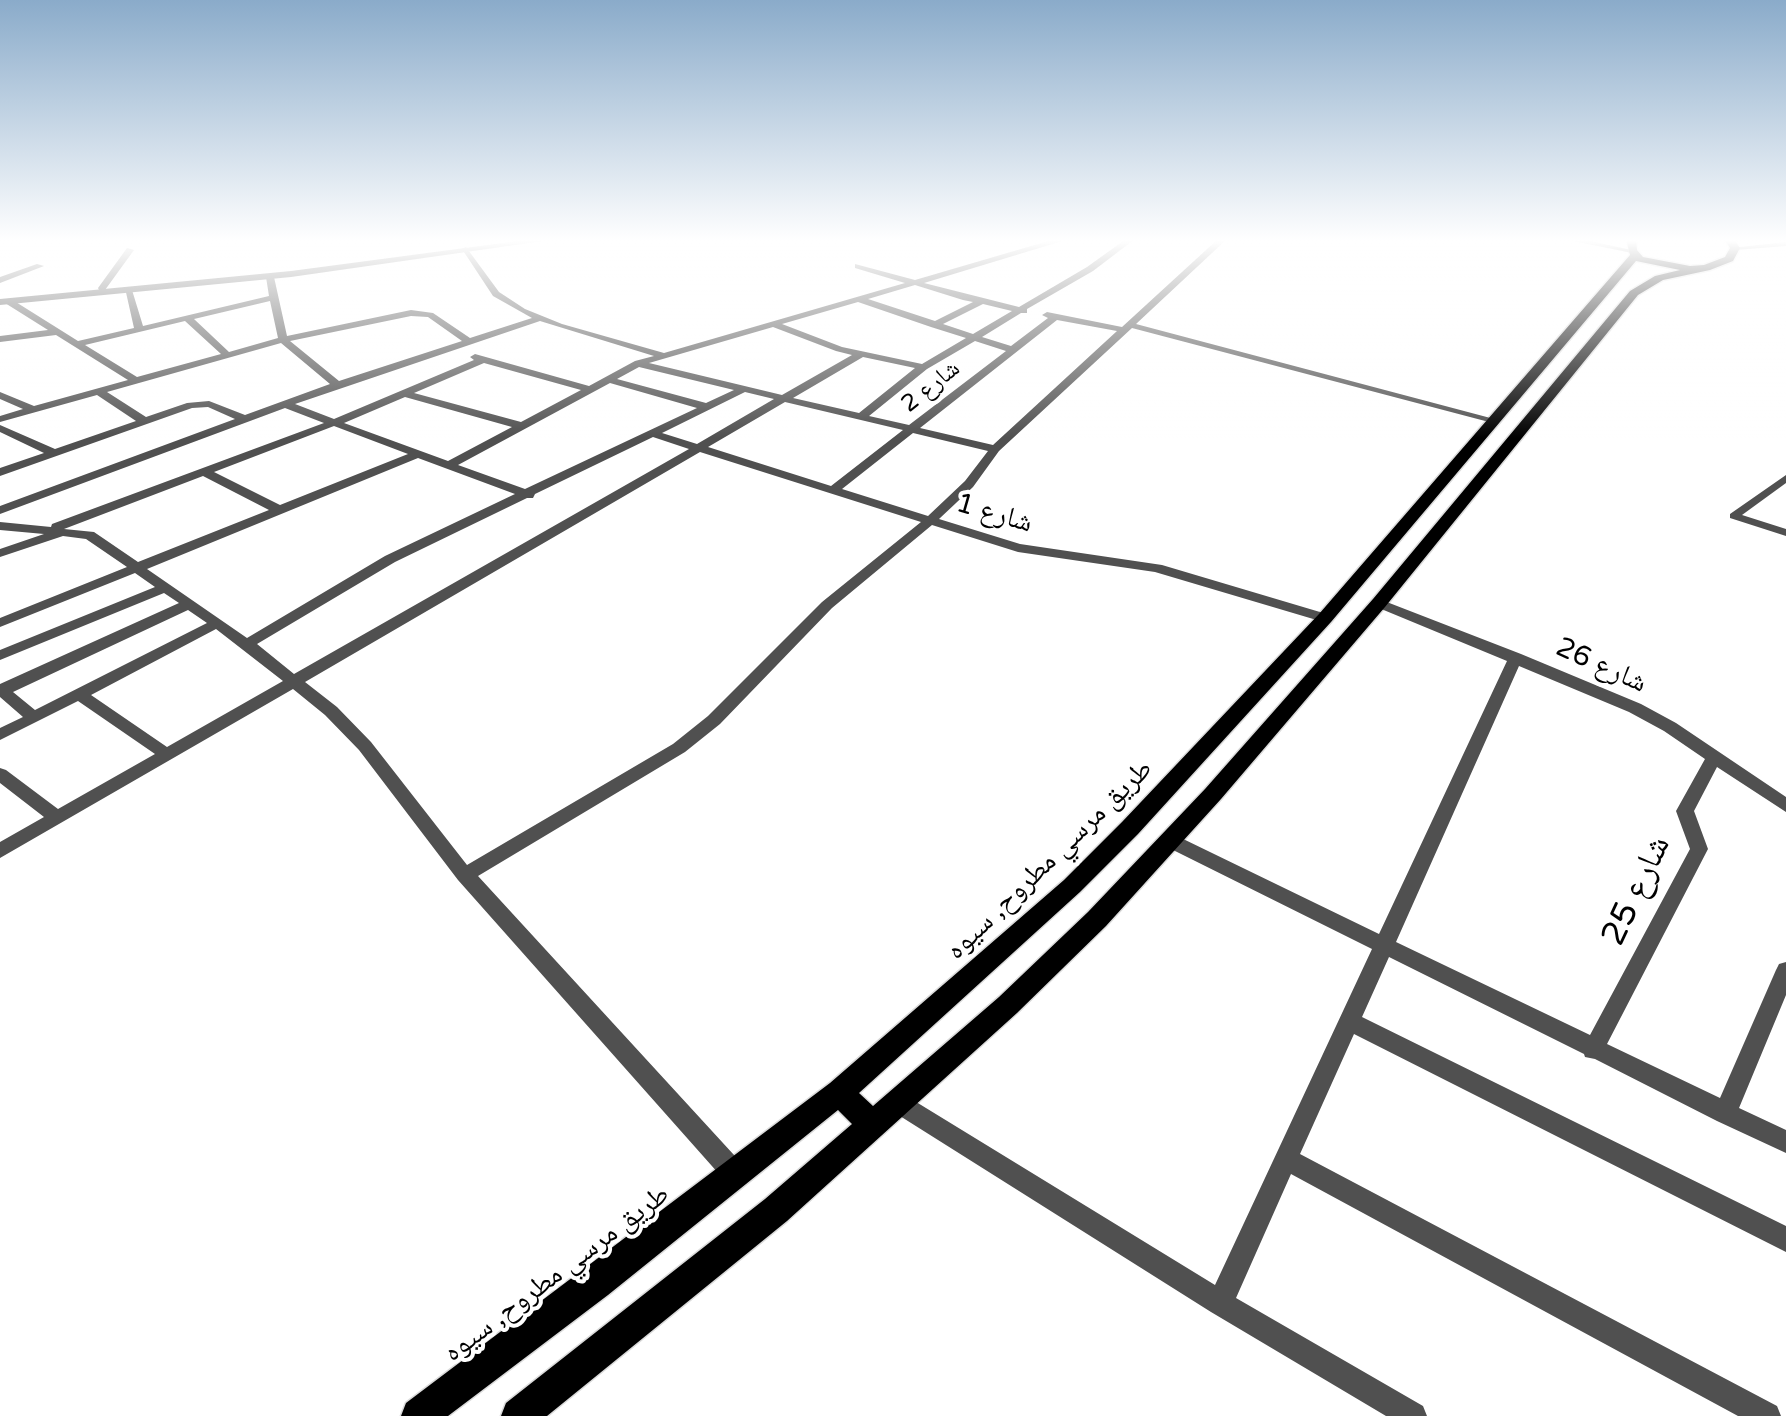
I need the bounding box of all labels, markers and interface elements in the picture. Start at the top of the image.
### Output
street label: شارع 2 [896,355,966,419]
street label: شارع 1 [952,487,1036,541]
street label: شارع 26 [1550,631,1652,701]
street label: طريق مرسي مطروح, سيوه [940,753,1160,967]
street label: شارع 25 [1594,830,1680,952]
street label: طريق مرسي مطروح, سيوه [438,1178,676,1370]

